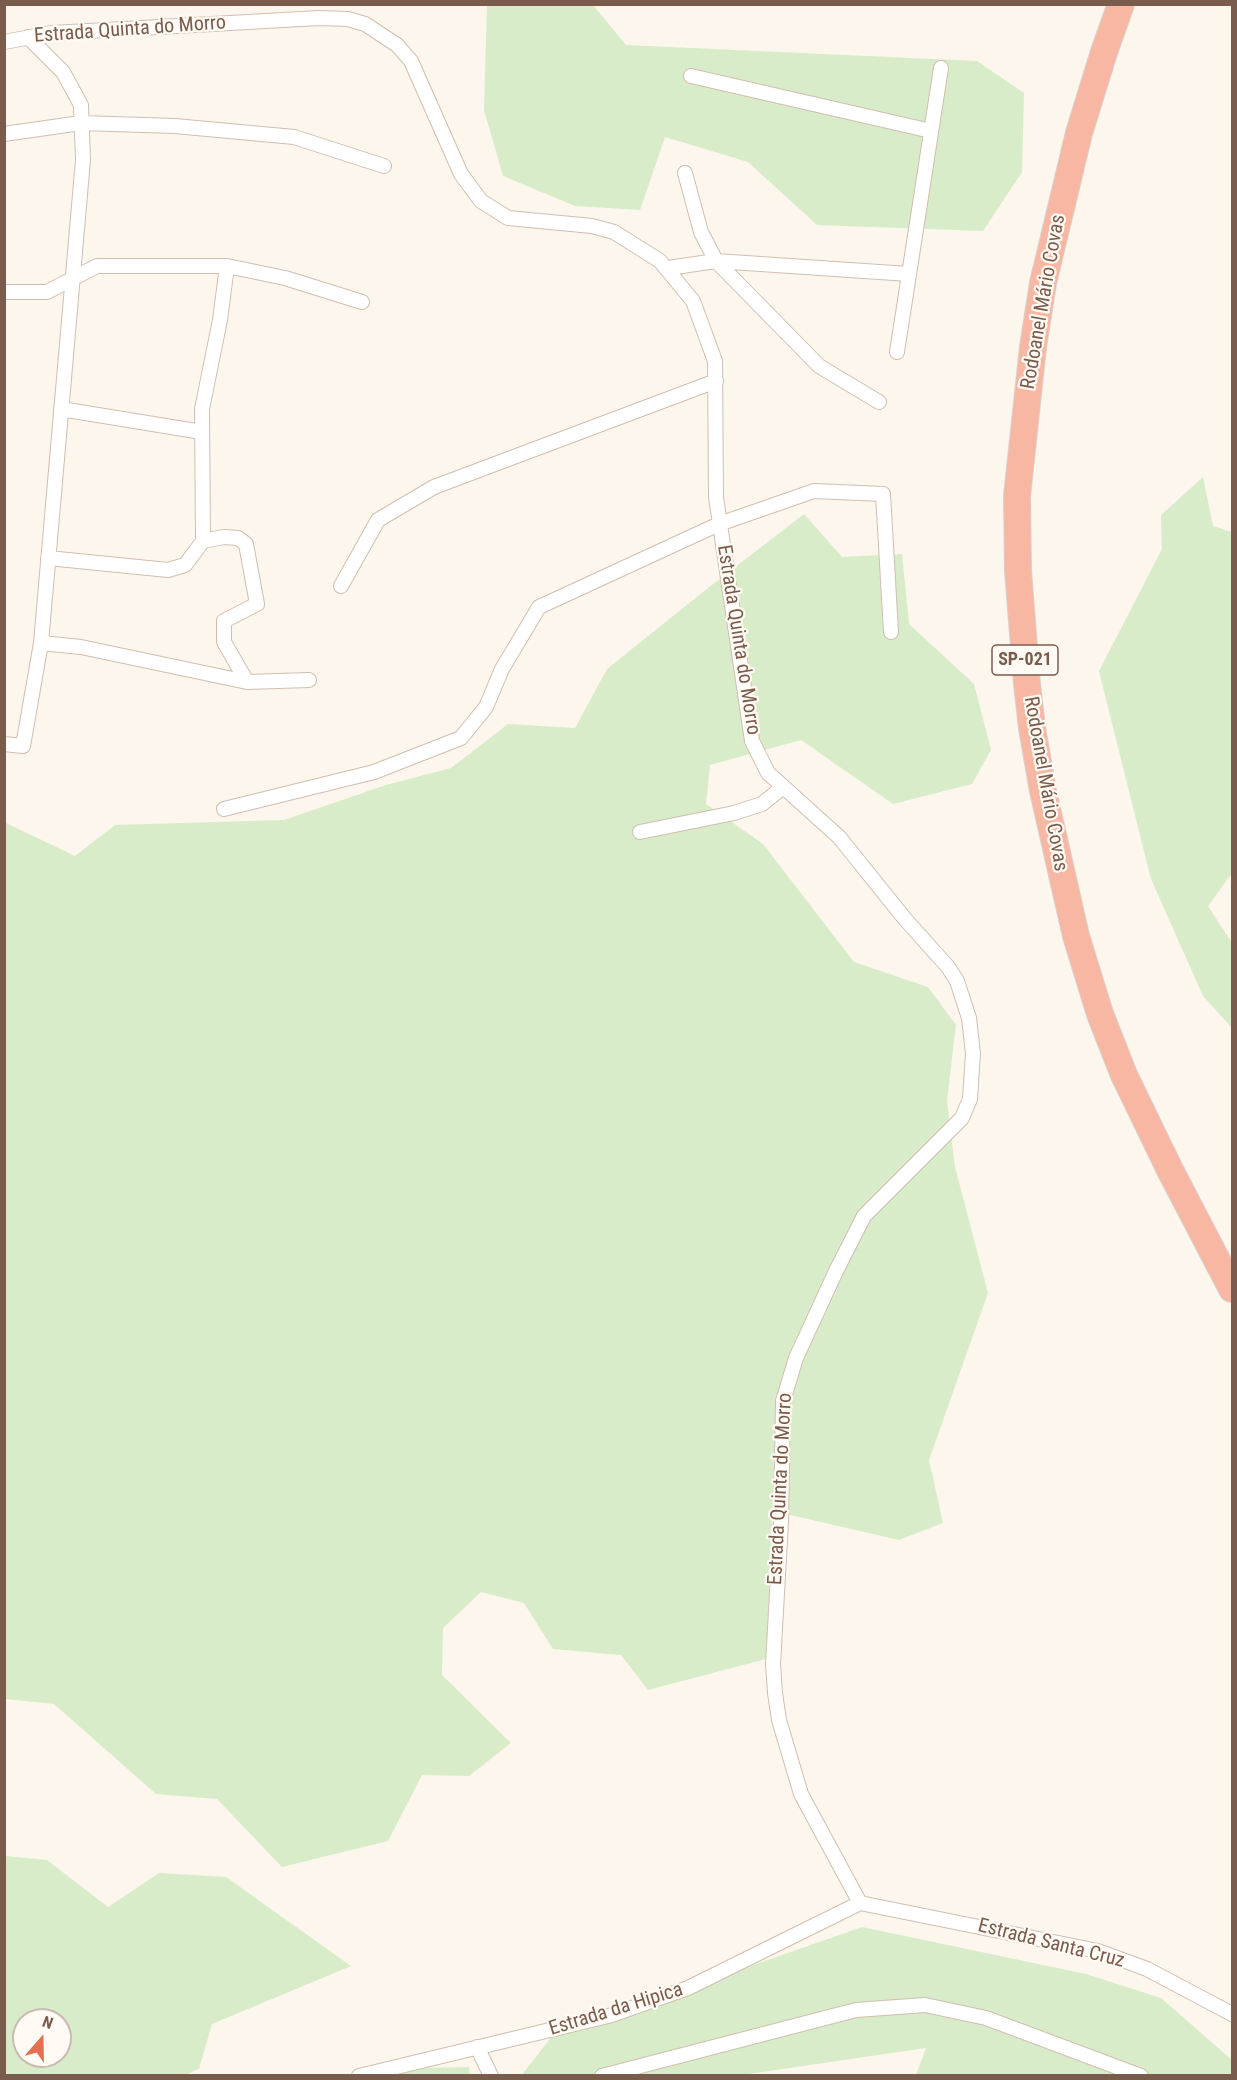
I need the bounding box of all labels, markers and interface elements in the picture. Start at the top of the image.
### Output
street label: Estrada Quinta do Morro [33,11,227,49]
street label: Rodoanel Mário Covas [1017,213,1071,391]
street label: Estrada Quinta do Morro [711,543,765,737]
road number: SP-021 [992,645,1058,675]
street label: Rodoanel Mário Covas [1018,695,1072,873]
street label: Estrada Quinta do Morro [764,1392,798,1586]
street label: Estrada Santa Cruz [975,1914,1127,1974]
street label: Estrada da Hipica [546,1978,686,2042]
north arrow [12,2008,72,2068]
text: N [40,2012,55,2033]

